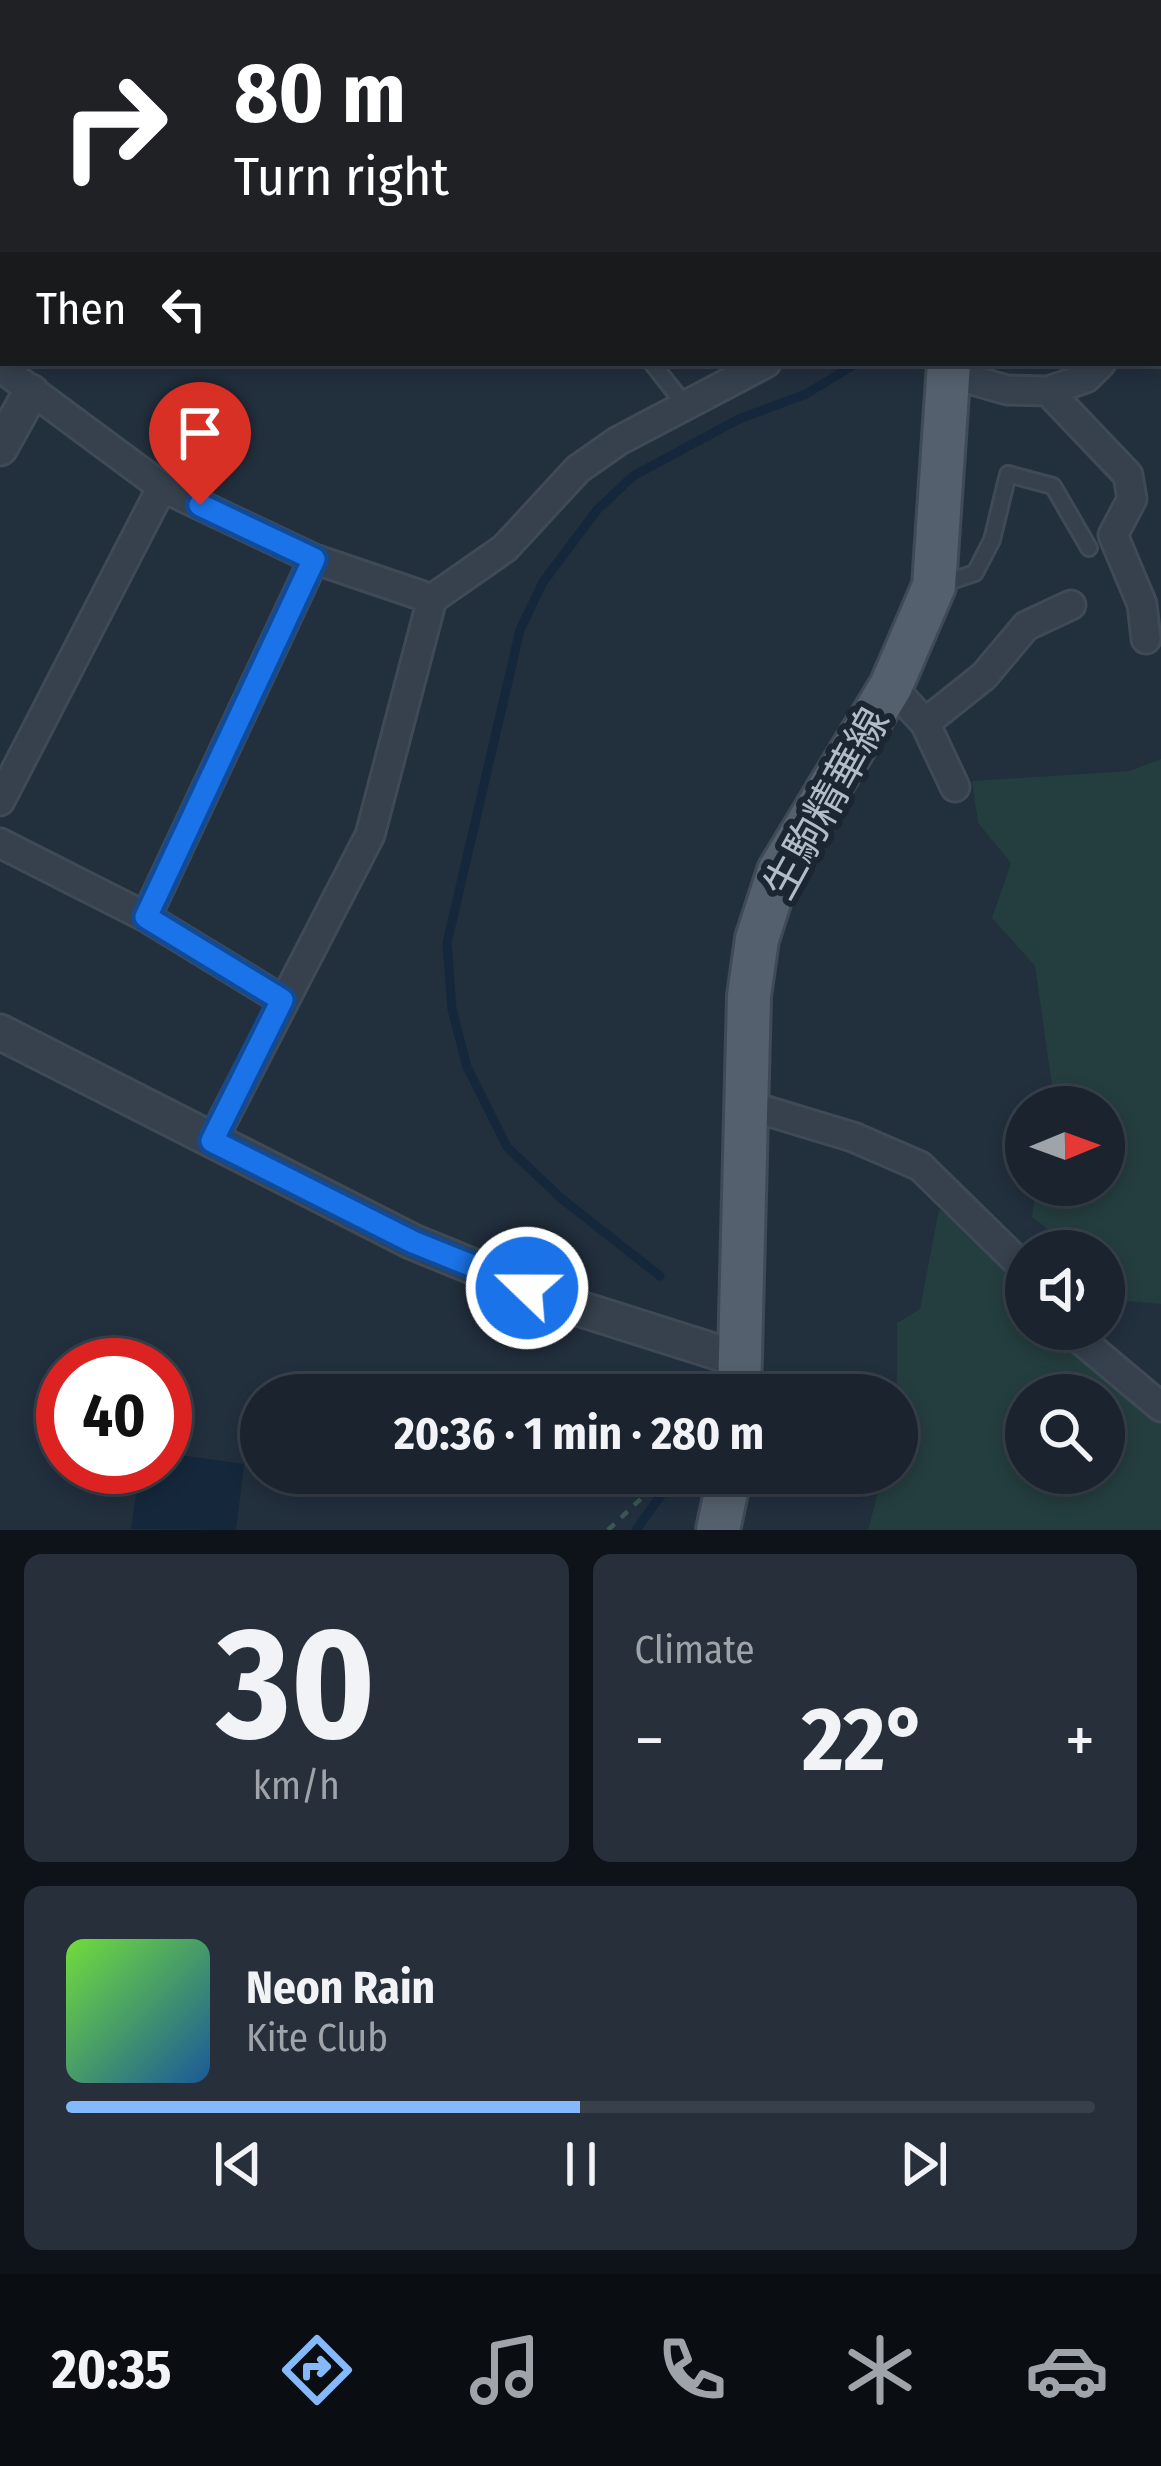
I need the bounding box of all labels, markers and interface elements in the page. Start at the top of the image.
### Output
text: 80 m [234,43,406,144]
icon: right [36,48,192,204]
text: Turn right [234,145,449,209]
icon: left [151,276,217,342]
text: Then [36,282,127,336]
pin [149,382,251,505]
icon: arrive [167,400,233,466]
street label: 生駒精華線 [754,700,900,907]
north arrow [1005,1086,1125,1206]
map controls [1005,1086,1125,1494]
position arrow [464,1225,590,1351]
button: sound [1005,1230,1125,1350]
speed limit sign: 40 [36,1338,192,1494]
button: search [1005,1374,1125,1494]
text: 20:36 · 1 min · 280 m [394,1407,764,1461]
text: 30 [217,1591,376,1778]
text: Climate [635,1627,755,1673]
text: 22° [802,1686,927,1794]
text: − [635,1701,664,1780]
text: + [1065,1701,1095,1780]
text: km/h [253,1763,340,1809]
text: Neon Rain [246,1961,435,2015]
text: Kite Club [246,2015,388,2061]
icon: previous [205,2131,271,2197]
icon: pause [548,2131,614,2197]
icon: next [891,2131,957,2197]
icon: directions [275,2328,359,2412]
icon: music [463,2328,547,2412]
icon: phone [650,2328,734,2412]
icon: climate [838,2328,922,2412]
icon: car [1025,2328,1109,2412]
text: 20:35 [52,2338,172,2402]

